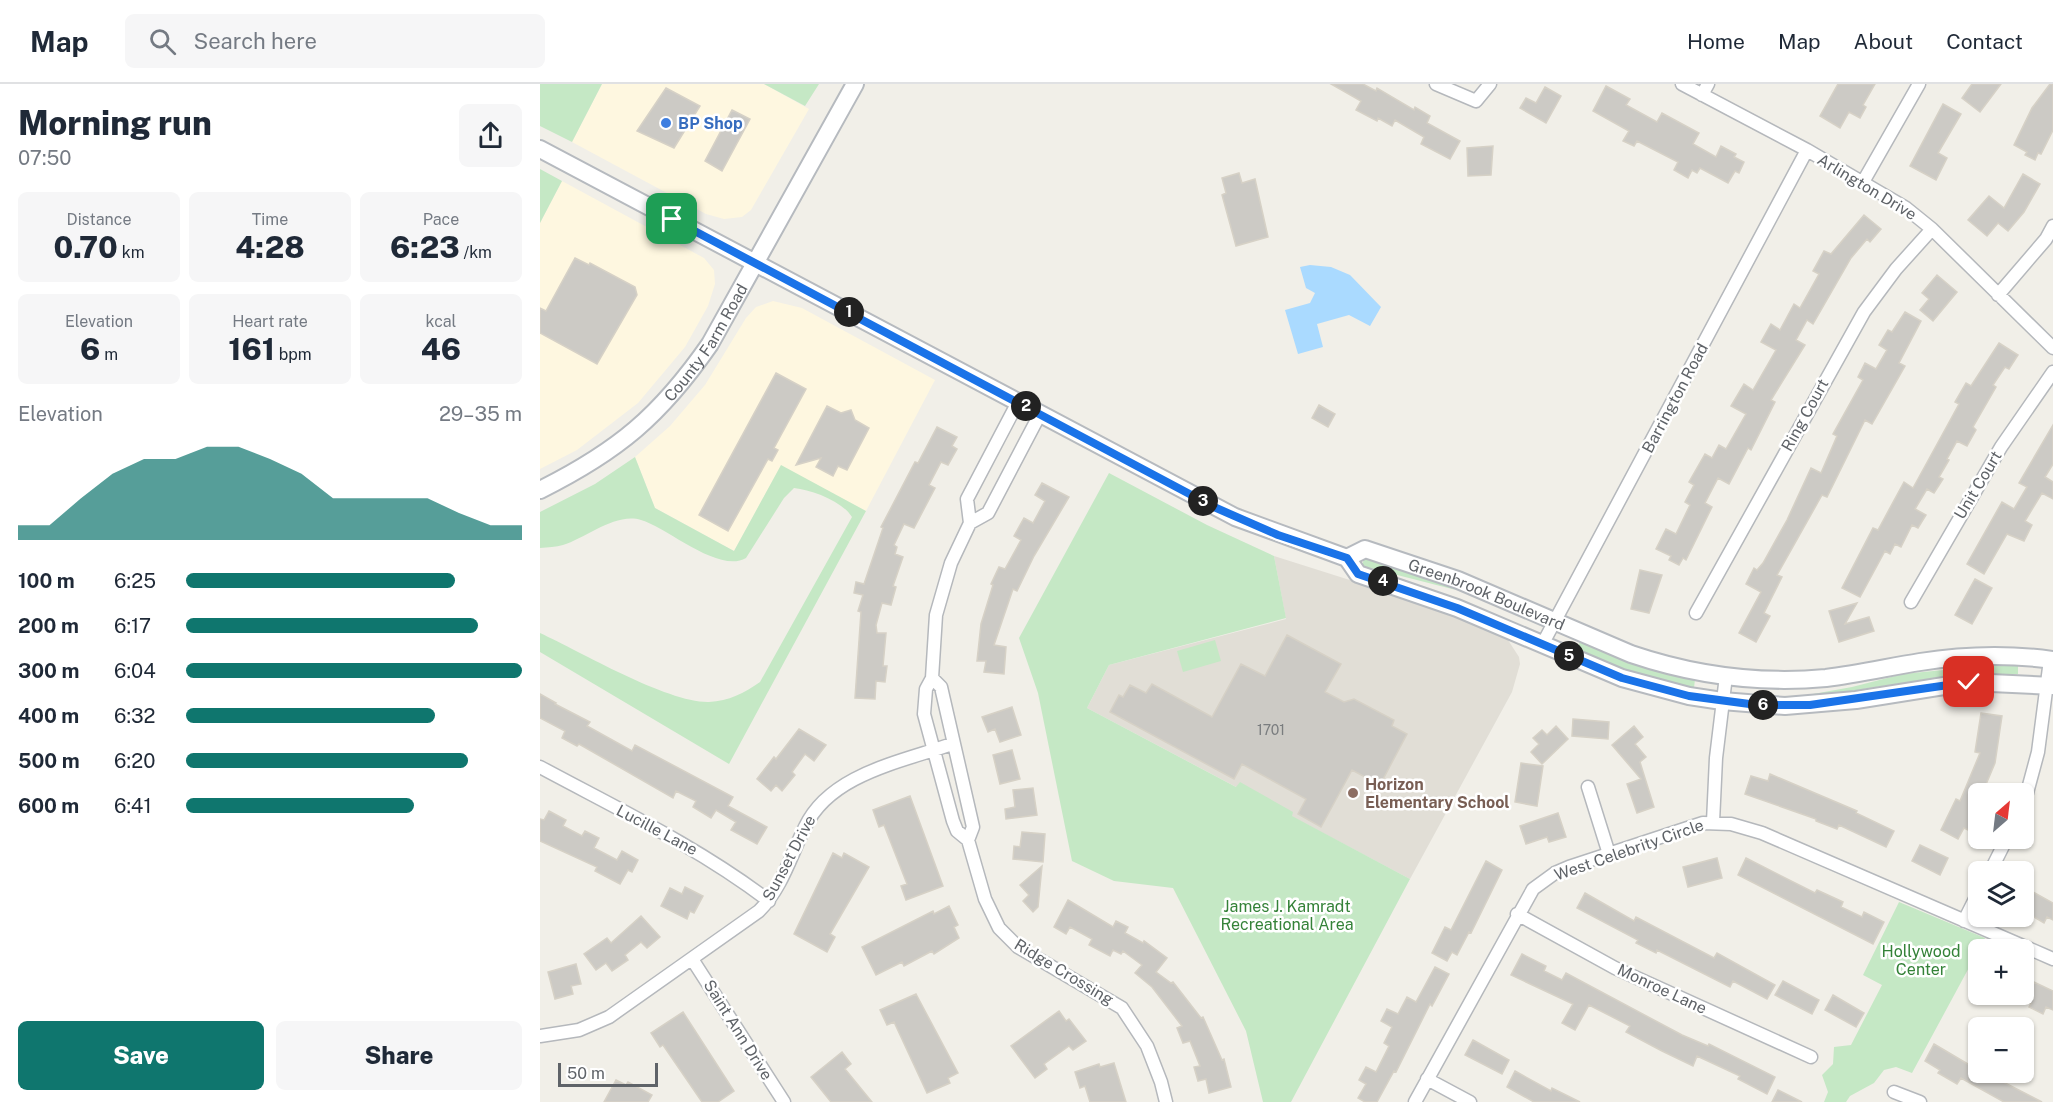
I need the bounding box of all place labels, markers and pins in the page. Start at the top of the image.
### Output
place label: BP Shop [678,114,743,133]
marker: BP Shop [659,116,673,130]
pin [646,193,697,244]
pin: 1 [834,297,864,327]
pin: 2 [1011,391,1041,421]
pin: 3 [1188,486,1218,516]
pin: 4 [1368,566,1398,596]
pin: 5 [1554,641,1584,671]
pin [1943,656,1994,707]
pin: 6 [1748,690,1778,720]
place label: Horizon Elementary School [1365,775,1510,812]
marker: Horizon Elementary School [1346,786,1360,800]

